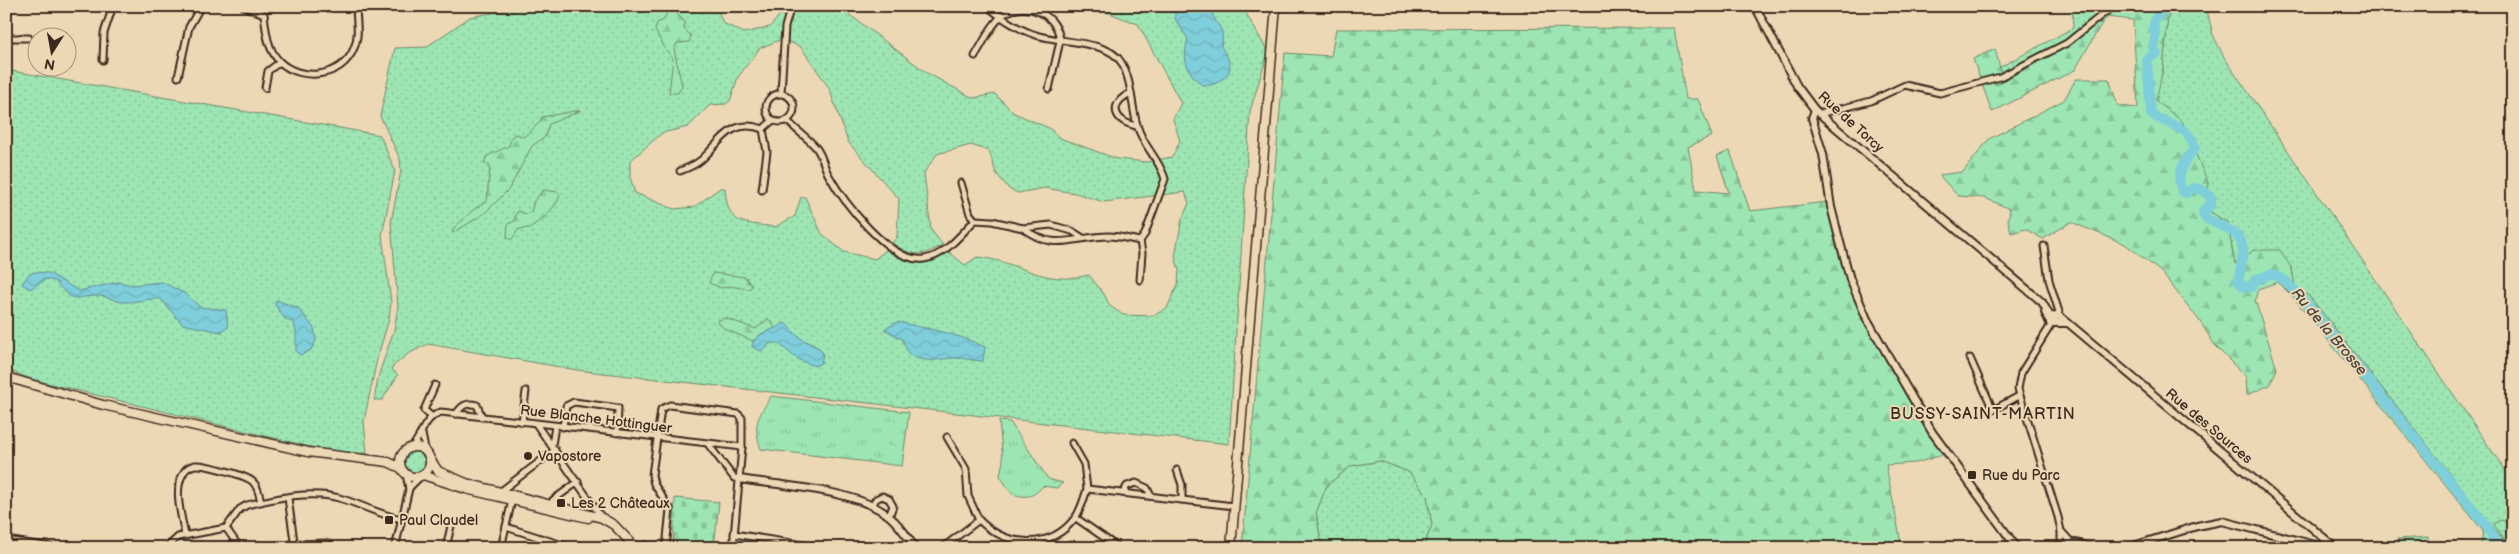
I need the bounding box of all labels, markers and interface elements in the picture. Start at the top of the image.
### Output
north arrow [28,28,78,78]
text: N [43,55,56,74]
street label: Rue de Torcy [1815,88,1888,156]
water label: Ru de la Brosse [2287,284,2371,380]
street label: Rue des Sources [2162,385,2256,467]
street label: Rue Blanche Hottinguer [519,401,674,437]
district label: BUSSY-SAINT-MARTIN [1890,405,2076,424]
place label: Vapostore [538,448,601,465]
marker: Vapostore [522,450,534,462]
place label: Rue du Parc [1982,467,2060,484]
marker: Rue du Parc [1966,469,1978,481]
place label: Les 2 Châteaux [571,495,670,512]
marker: Les 2 Châteaux [555,497,567,509]
place label: Paul Claudel [399,512,478,529]
marker: Paul Claudel [383,514,395,526]

